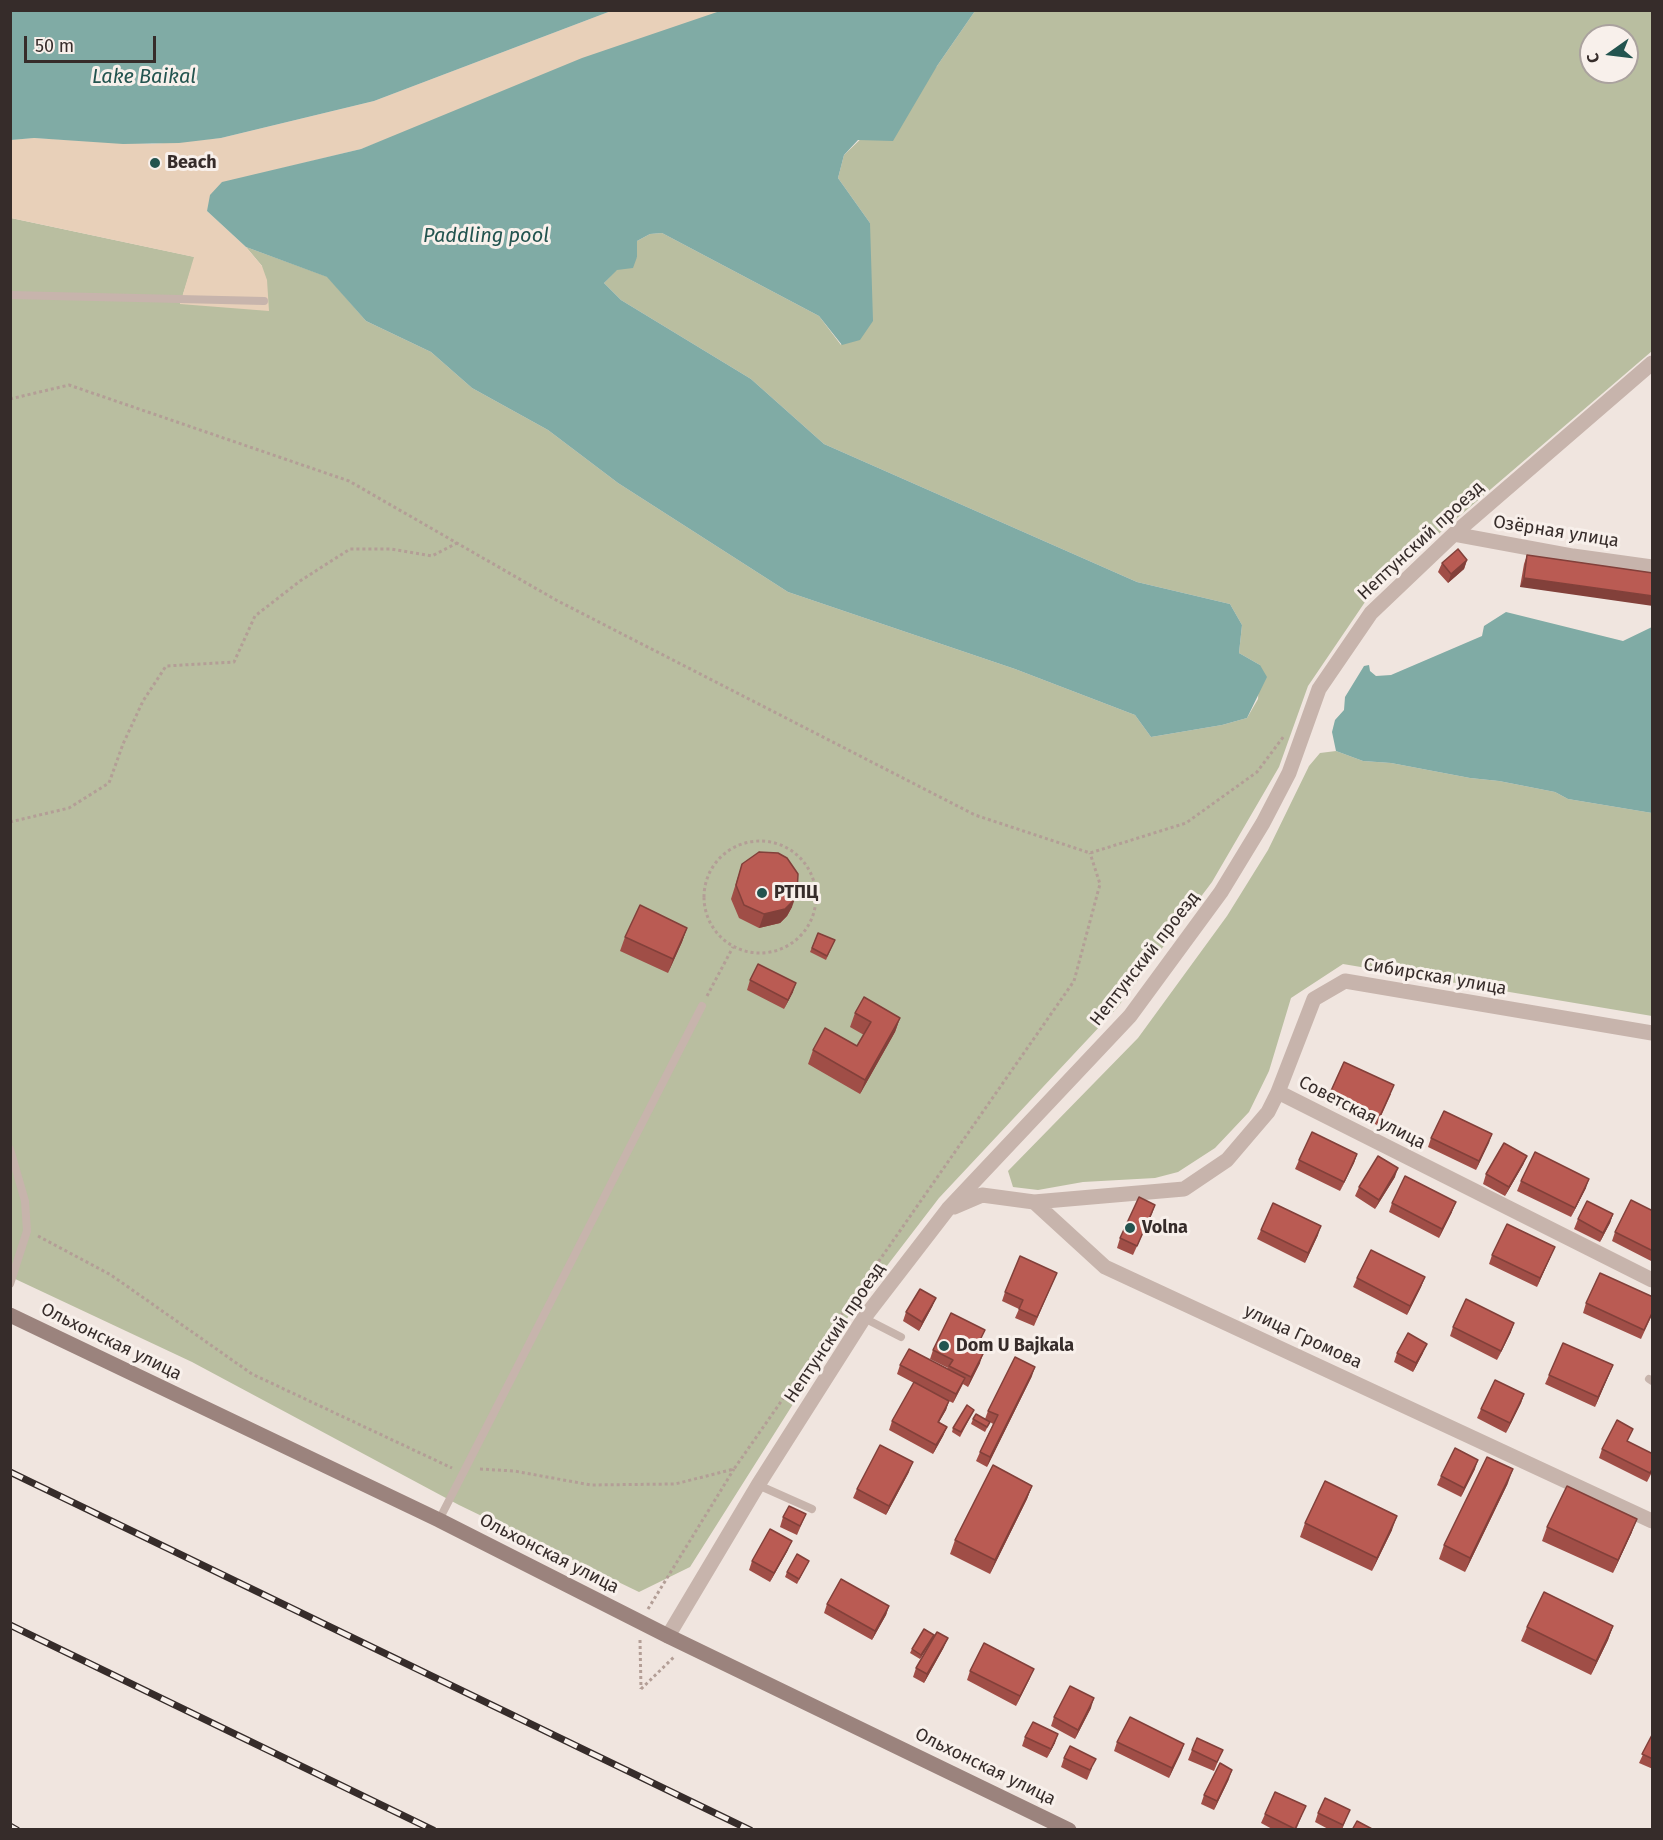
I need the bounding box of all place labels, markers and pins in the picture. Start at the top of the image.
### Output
place label: Beach [167,152,217,174]
marker: Beach [148,156,162,170]
place label: РТПЦ [774,882,818,904]
marker: РТПЦ [755,886,769,900]
place label: Volna [1142,1217,1188,1239]
marker: Volna [1123,1221,1137,1235]
place label: Dom U Bajkala [956,1335,1074,1357]
marker: Dom U Bajkala [937,1339,951,1353]

